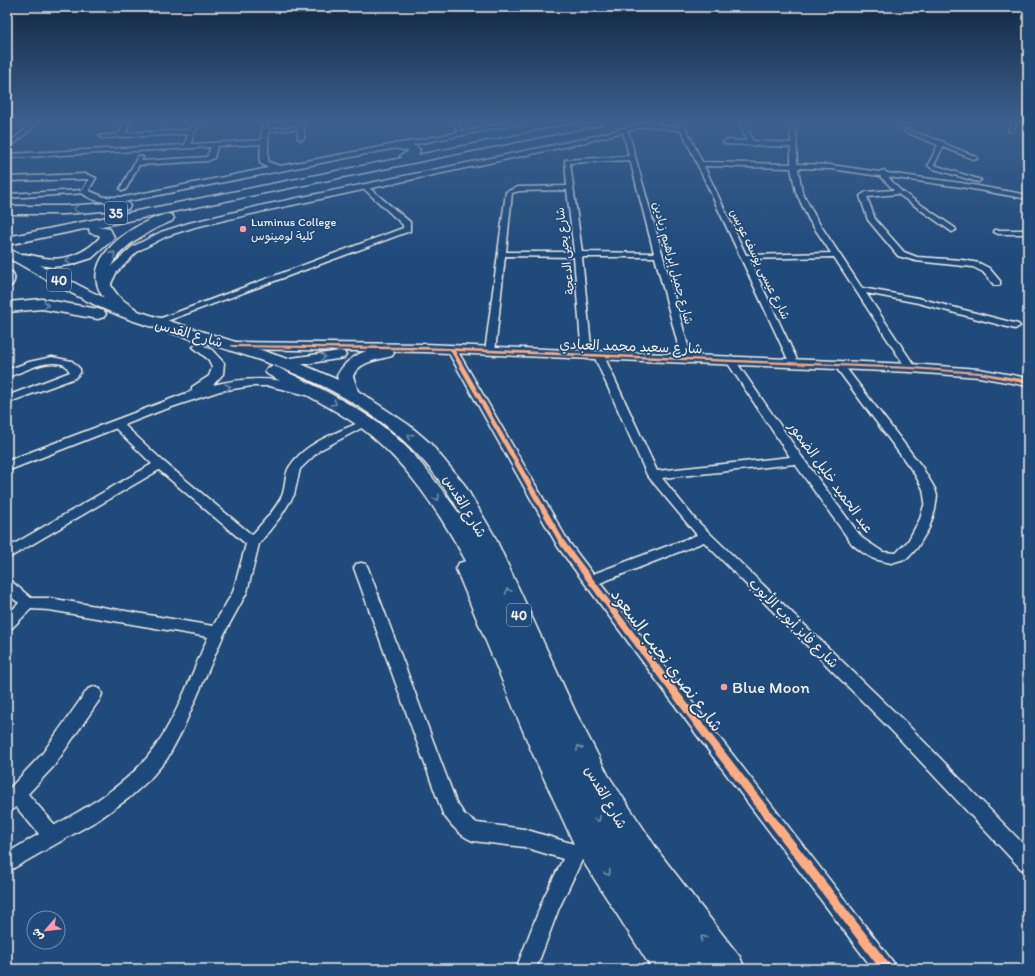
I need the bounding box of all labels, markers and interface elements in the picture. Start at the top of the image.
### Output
street label: شارع جميل إبراهيم زيادين [648,200,696,326]
road number: 35 [105,202,127,224]
one-way arrow [73,205,79,214]
street label: شارع يحيى الدعجة [553,206,579,295]
street label: شارع عيسى يوسف عويس [725,206,793,323]
place label: Luminus College كلية لومينوس [251,215,336,244]
marker: Luminus College كلية لومينوس [238,224,248,234]
one-way arrow [108,251,115,258]
one-way arrow [65,256,71,265]
road number: 40 [47,269,71,291]
one-way arrow [43,300,49,309]
street label: شارع القدس [153,316,225,352]
street label: شارع سعيد محمد العبادي [559,336,703,359]
one-way arrow [320,353,326,362]
one-way arrow [225,383,231,391]
one-way arrow [330,399,337,406]
street label: عبد الحميد خليل الضمور [784,417,877,537]
one-way arrow [407,433,415,440]
street label: شارع القدس [438,472,490,541]
one-way arrow [432,494,439,501]
street label: شارع فايز أيوب الأيوب [745,574,843,672]
street label: شارع نصري نجيب السعود [604,585,727,737]
one-way arrow [505,588,513,596]
road number: 40 [507,604,531,626]
place label: Blue Moon [732,677,810,697]
marker: Blue Moon [719,682,729,692]
one-way arrow [576,745,584,752]
street label: شارع القدس [580,763,630,832]
one-way arrow [594,814,601,822]
one-way arrow [604,869,611,876]
north arrow [26,910,66,950]
text: ش [29,926,46,943]
one-way arrow [701,936,708,943]

